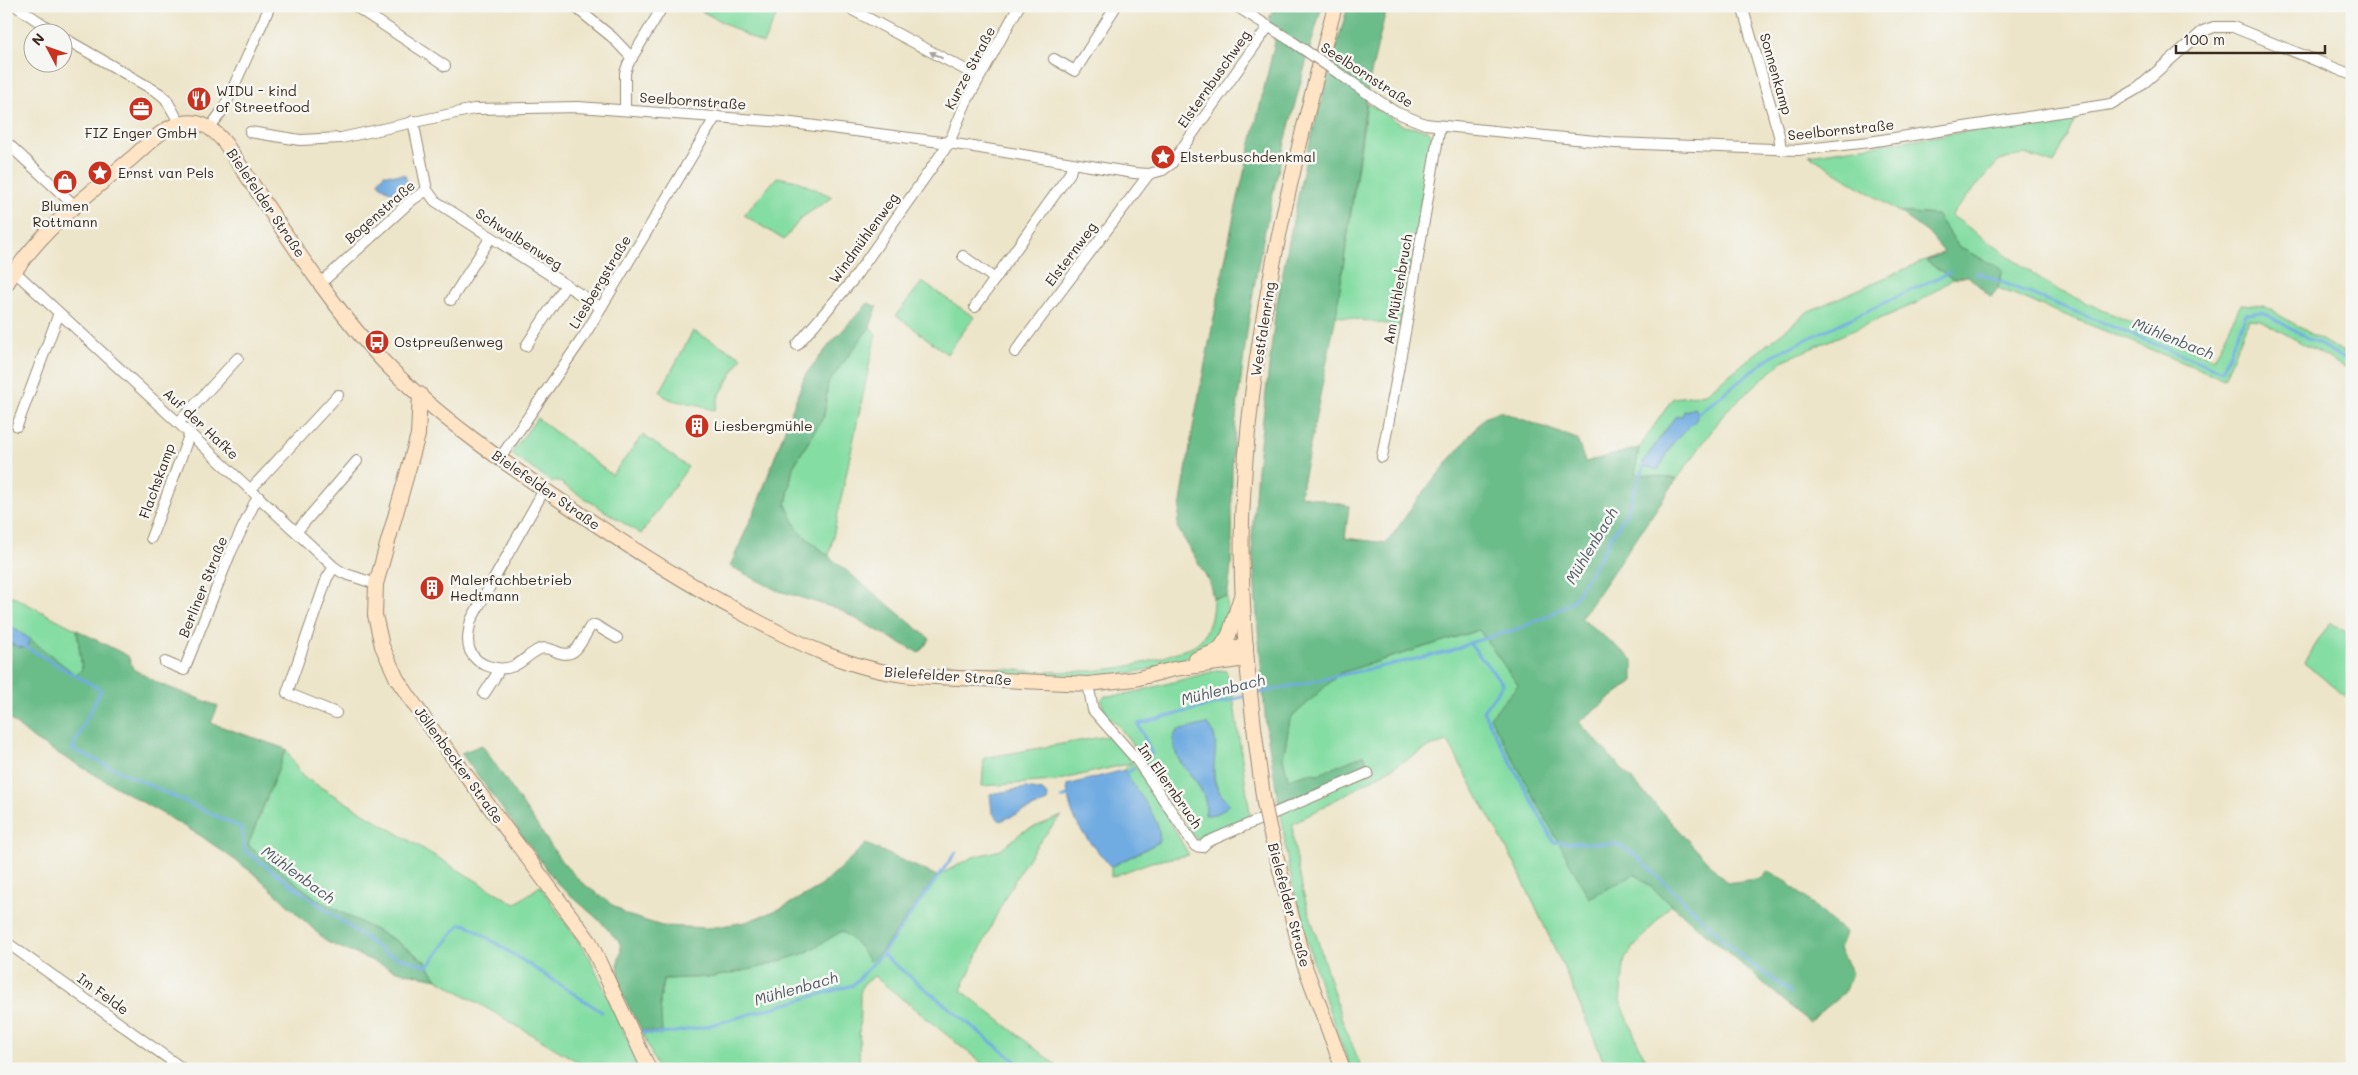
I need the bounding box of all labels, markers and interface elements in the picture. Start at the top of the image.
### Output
north arrow [22,22,72,72]
scale bar [2176,22,2324,54]
street label: Kurze Straße [940,23,999,113]
street label: Elsternbuschweg [1173,26,1254,131]
text: N [27,29,48,49]
text: 100 m [2183,29,2225,49]
street label: Sonnenkamp [1756,31,1797,117]
street label: Seelbornstraße [1317,37,1417,112]
one-way arrow [929,51,943,59]
place label: WIDU - kind of Streetfood [216,81,310,116]
restaurant icon: WIDU - kind of Streetfood [186,86,212,112]
street label: Seelbornstraße [639,87,747,114]
office icon: FIZ Enger GmbH [128,96,154,122]
street label: Seelbornstraße [1787,114,1895,145]
place label: FIZ Enger GmbH [85,123,197,142]
street label: Bielefelder Straße [223,144,310,261]
place icon: Elsterbuschdenkmal [1150,144,1176,170]
place label: Elsterbuschdenkmal [1180,147,1316,166]
place icon: Ernst van Pels [87,160,113,186]
place label: Ernst van Pels [118,163,214,182]
shop icon: Blumen Rottmann [52,169,78,195]
street label: Bogenstraße [340,176,419,248]
street label: Windmühlenweg [824,189,903,287]
place label: Blumen Rottmann [33,196,98,231]
street label: Schwalbenweg [472,203,566,274]
street label: Elsternweg [1040,218,1101,290]
street label: Liesbergstraße [564,231,635,332]
street label: Am Mühlenbruch [1378,232,1417,346]
street label: Westfalenring [1246,280,1279,377]
water label: Mühlenbach [2130,313,2217,363]
bus stop icon: Ostpreußenweg [364,329,390,355]
place label: Ostpreußenweg [394,332,503,351]
street label: Auf der Hafke [160,384,243,464]
building icon: Liesbergmühle [684,413,710,439]
place label: Liesbergmühle [714,416,813,435]
street label: Flachskamp [134,440,179,521]
street label: Bielefelder Straße [488,445,604,534]
water label: Mühlenbach [1560,503,1622,588]
street label: Berliner Straße [174,533,231,640]
place label: Malerfachbetrieb Hedtmann [450,570,572,605]
building icon: Malerfachbetrieb Hedtmann [419,575,445,601]
street label: Bielefelder Straße [884,662,1012,689]
water label: Mühlenbach [1179,669,1267,709]
street label: Jöllenbecker Straße [411,702,508,827]
street label: Im Ellernbruch [1134,739,1207,832]
water label: Mühlenbach [258,841,339,908]
street label: Bielefelder Straße [1264,841,1315,969]
water label: Mühlenbach [752,967,840,1010]
street label: Im Felde [74,968,133,1019]

